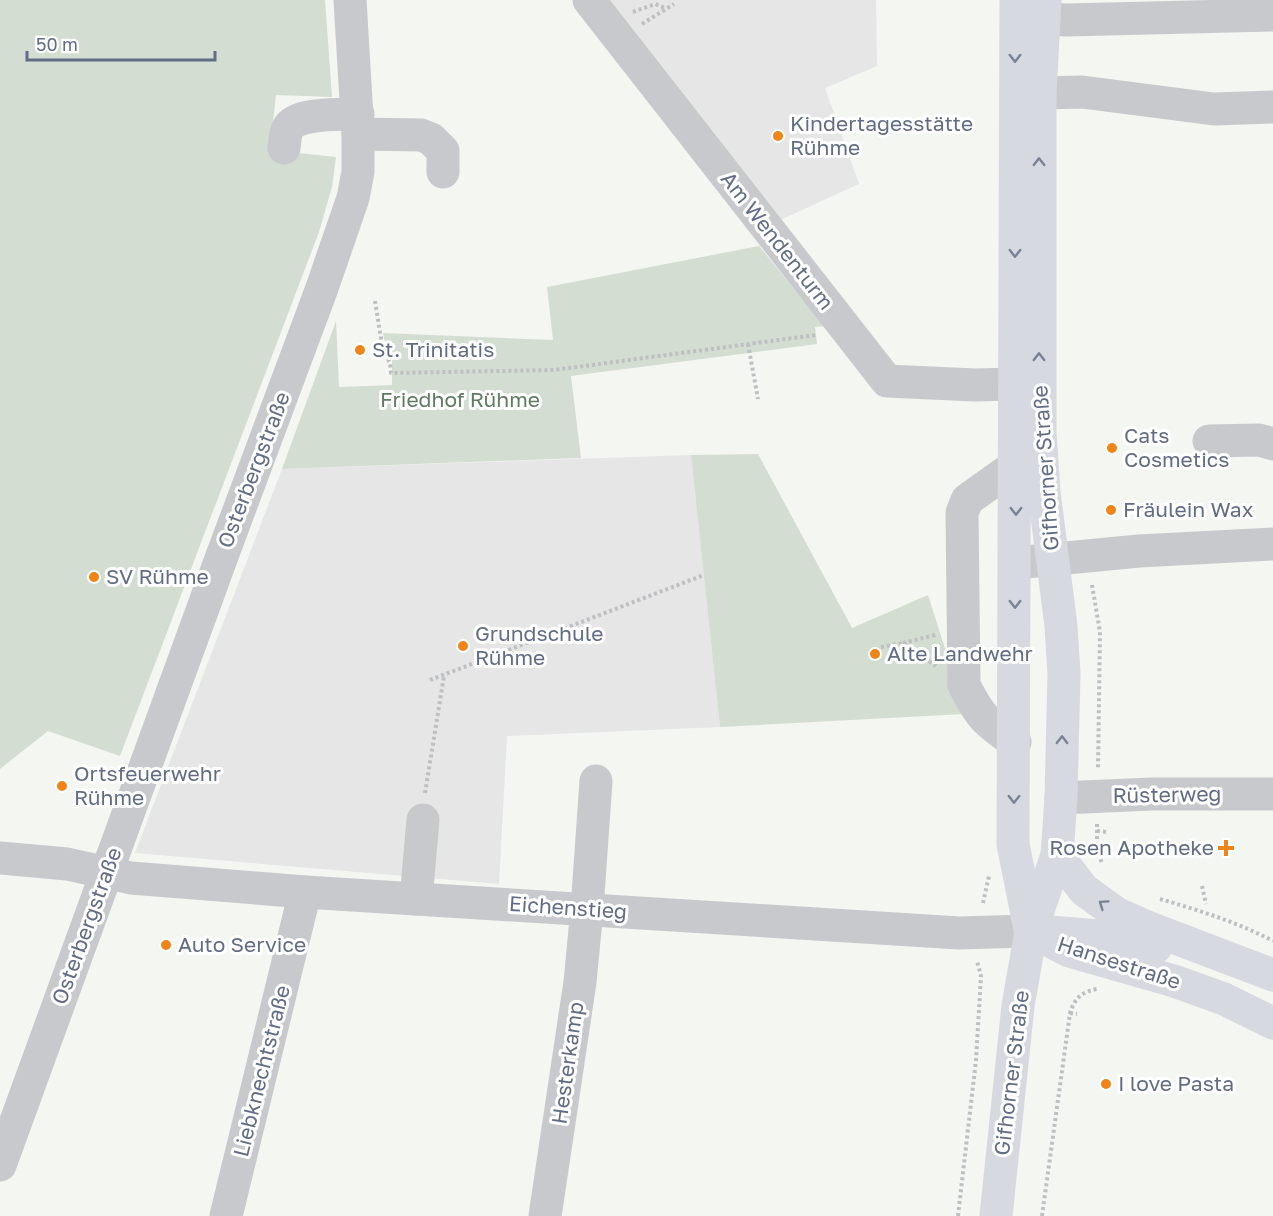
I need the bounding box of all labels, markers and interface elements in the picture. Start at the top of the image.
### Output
scale bar [27,24,214,62]
text: 50 m [36,33,78,55]
one-way arrow [1009,54,1021,63]
place label: Kindertagesstätte Rühme [790,110,973,160]
marker: Kindertagesstätte Rühme [771,129,785,143]
one-way arrow [1033,157,1045,166]
street label: Am Wendenturm [716,166,840,315]
one-way arrow [1009,249,1021,258]
place label: St. Trinitatis [372,336,494,362]
marker: St. Trinitatis [353,343,367,357]
one-way arrow [1033,352,1045,361]
street label: Gifhorner Straße [1026,384,1064,552]
park label: Friedhof Rühme [380,386,540,412]
street label: Osterbergstraße [211,388,295,551]
place label: Cats Cosmetics [1124,422,1229,472]
marker: Cats Cosmetics [1105,441,1119,455]
place label: Fräulein Wax [1123,496,1254,522]
marker: Fräulein Wax [1104,503,1118,517]
one-way arrow [1009,507,1022,516]
place label: SV Rühme [106,563,209,589]
marker: SV Rühme [87,570,101,584]
one-way arrow [1009,600,1021,609]
place label: Grundschule Rühme [475,620,603,670]
marker: Grundschule Rühme [456,639,470,653]
place label: Alte Landwehr [887,640,1033,666]
marker: Alte Landwehr [868,647,882,661]
one-way arrow [1056,735,1069,744]
place label: Ortsfeuerwehr Rühme [74,760,221,810]
marker: Ortsfeuerwehr Rühme [55,779,69,793]
street label: Rüsterweg [1112,780,1222,808]
one-way arrow [1008,795,1020,804]
place label: Rosen Apotheke [1049,834,1214,860]
marker: Rosen Apotheke [1219,841,1233,855]
street label: Osterbergstraße [46,844,127,1008]
street label: Eichenstieg [508,890,628,924]
one-way arrow [1099,900,1110,911]
street label: Hansestraße [1055,930,1184,994]
place label: Auto Service [178,931,306,957]
marker: Auto Service [159,938,173,952]
street label: Liebknechtstraße [227,982,295,1159]
street label: Gifhorner Straße [988,989,1034,1157]
street label: Hesterkamp [546,1000,588,1126]
place label: I love Pasta [1118,1070,1234,1096]
marker: I love Pasta [1099,1077,1113,1091]

